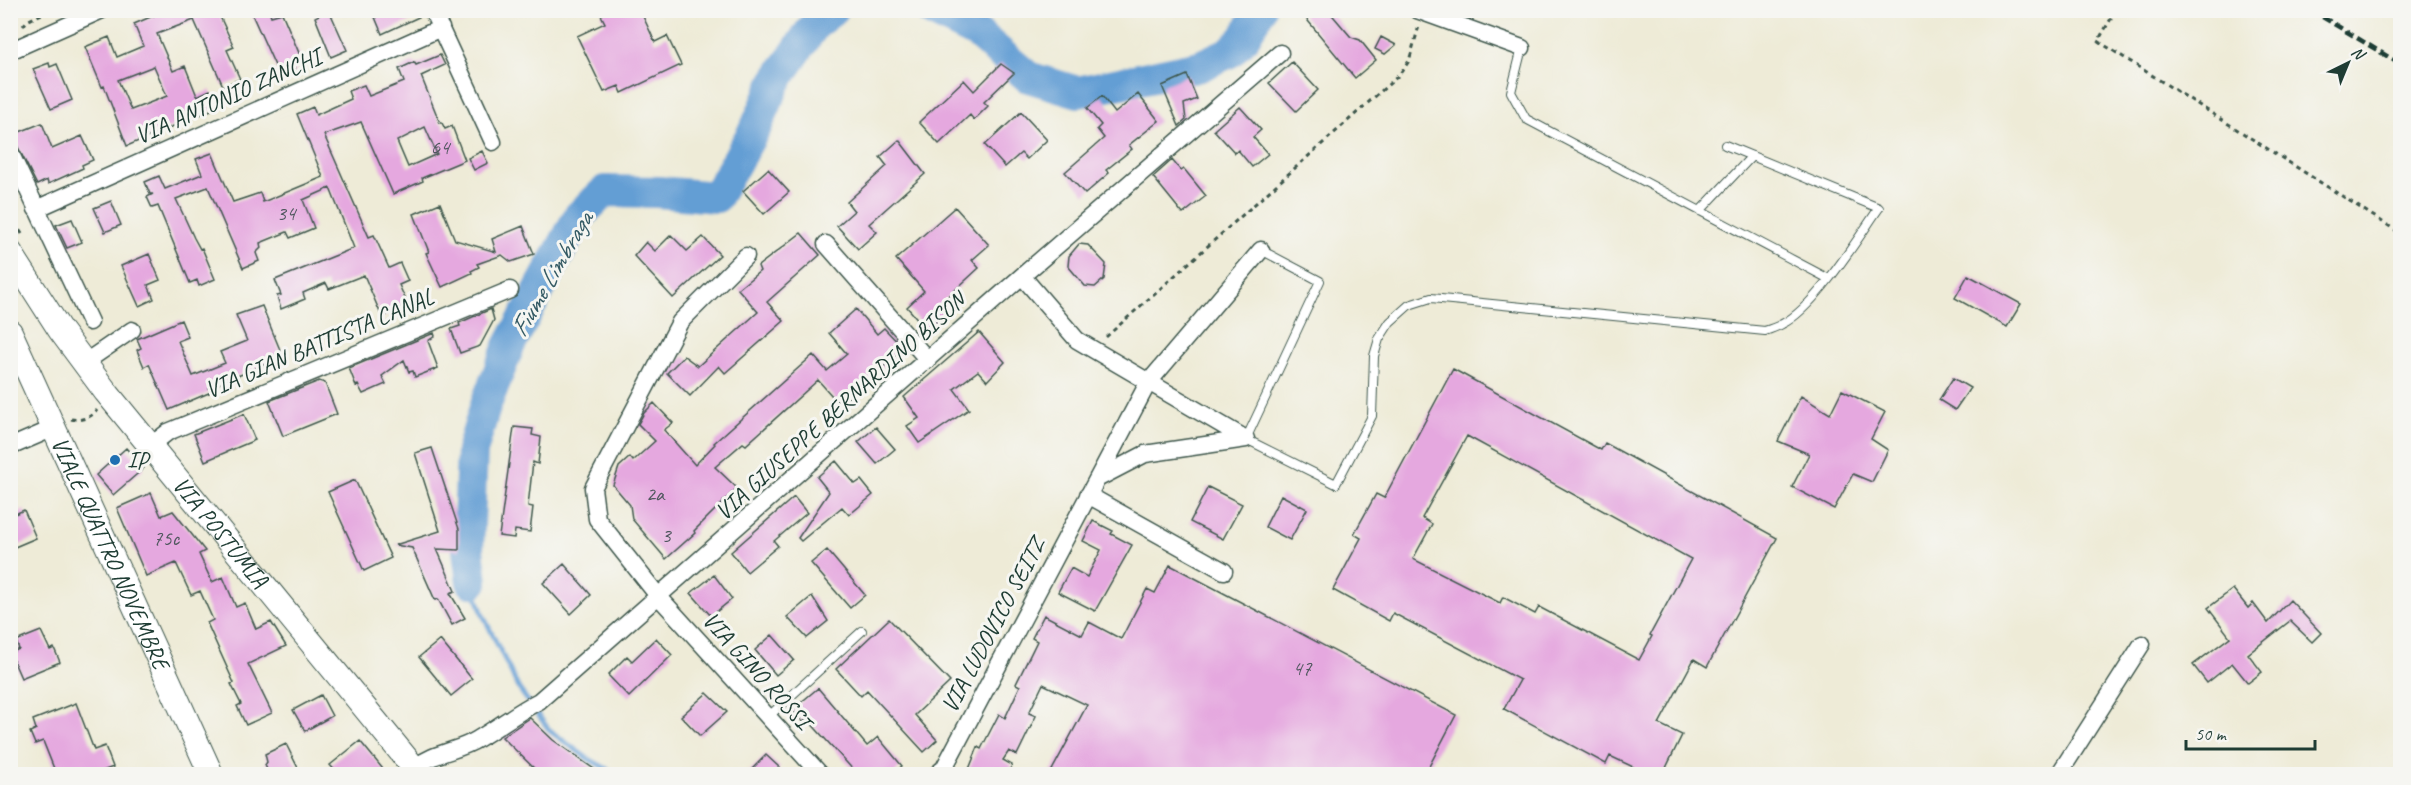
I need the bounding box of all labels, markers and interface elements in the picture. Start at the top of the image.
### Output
north arrow [2318,33,2378,93]
street label: VIA ANTONIO ZANCHI [130,39,331,151]
text: N [2347,42,2370,66]
house number: 64 [431,134,452,160]
house number: 34 [277,200,298,226]
water label: Fiume Limbraga [502,203,602,343]
street label: VIA GIAN BATTISTA CANAL [200,281,439,405]
street label: VIA GIUSEPPE BERNARDINO BISON [709,283,974,526]
street label: VIALE QUATTRO NOVEMBRE [45,432,178,677]
place label: IP [127,445,152,475]
marker: IP [108,453,122,467]
street label: VIA POSTUMIA [166,470,276,595]
house number: 2a [646,481,666,507]
house number: 3 [661,522,672,548]
house number: 75c [153,525,181,551]
street label: VIA LUDOVICO SEITZ [934,529,1053,718]
street label: VIA GINO ROSSI [696,605,821,738]
house number: 47 [1293,655,1313,681]
scale bar [2186,713,2315,751]
text: 50 m [2195,723,2228,745]

